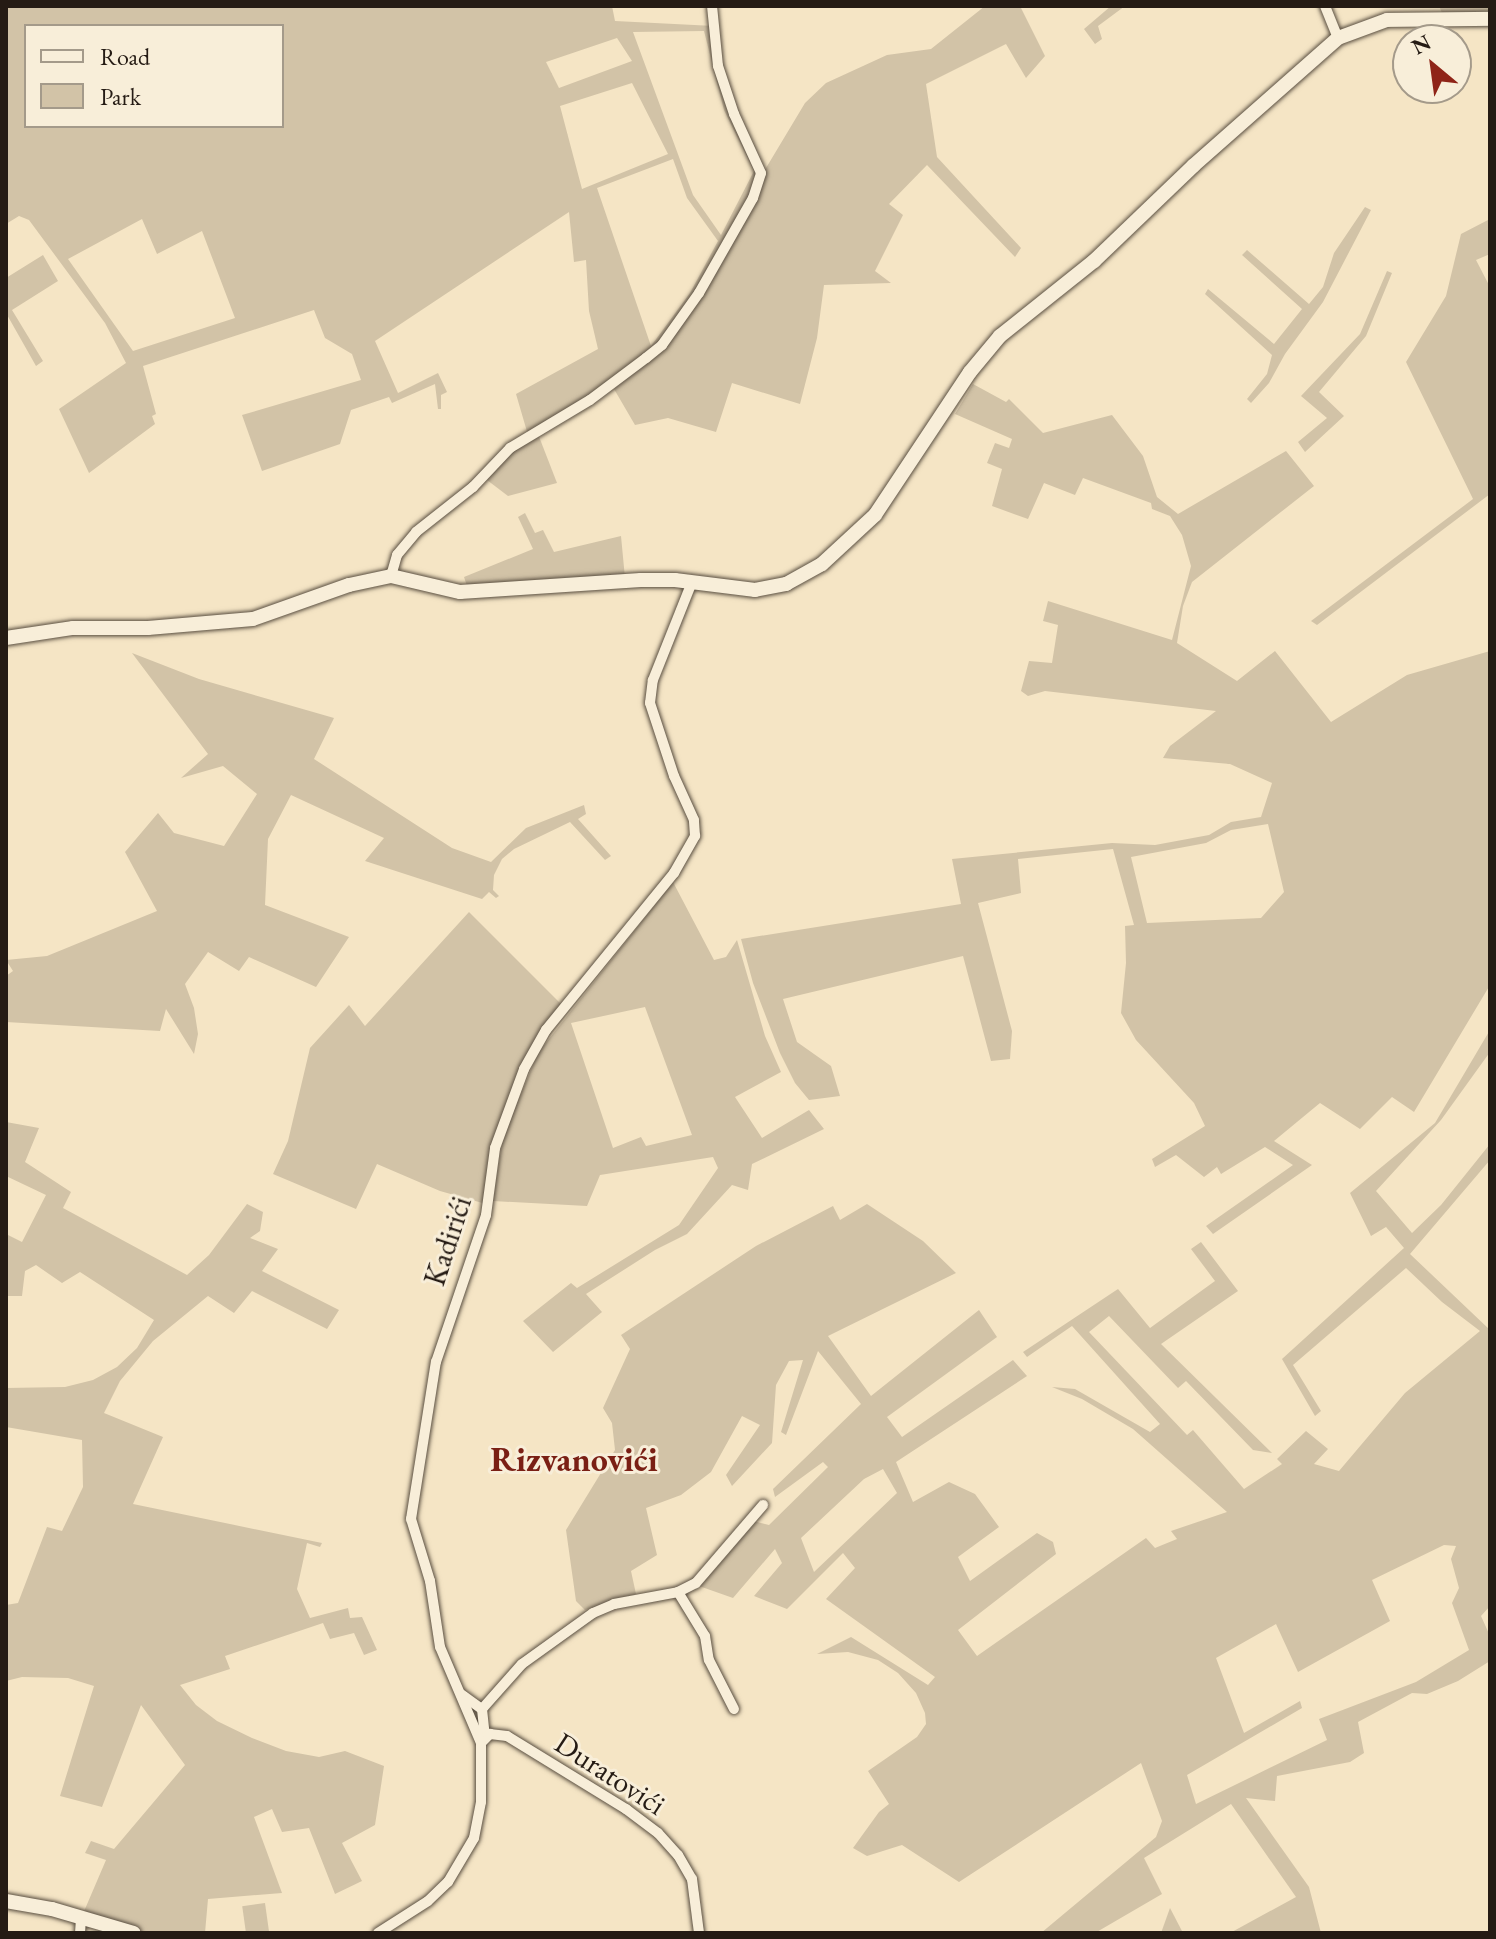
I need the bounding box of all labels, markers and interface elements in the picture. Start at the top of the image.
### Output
legend [24,24,284,128]
north arrow [1392,24,1472,104]
text: N [1406,27,1436,61]
text: Road [100,41,150,72]
text: Park [100,81,141,112]
street label: Kadirići [417,1192,479,1290]
district label: Rizvanovići [490,1440,658,1480]
street label: Duratovići [548,1725,672,1823]

